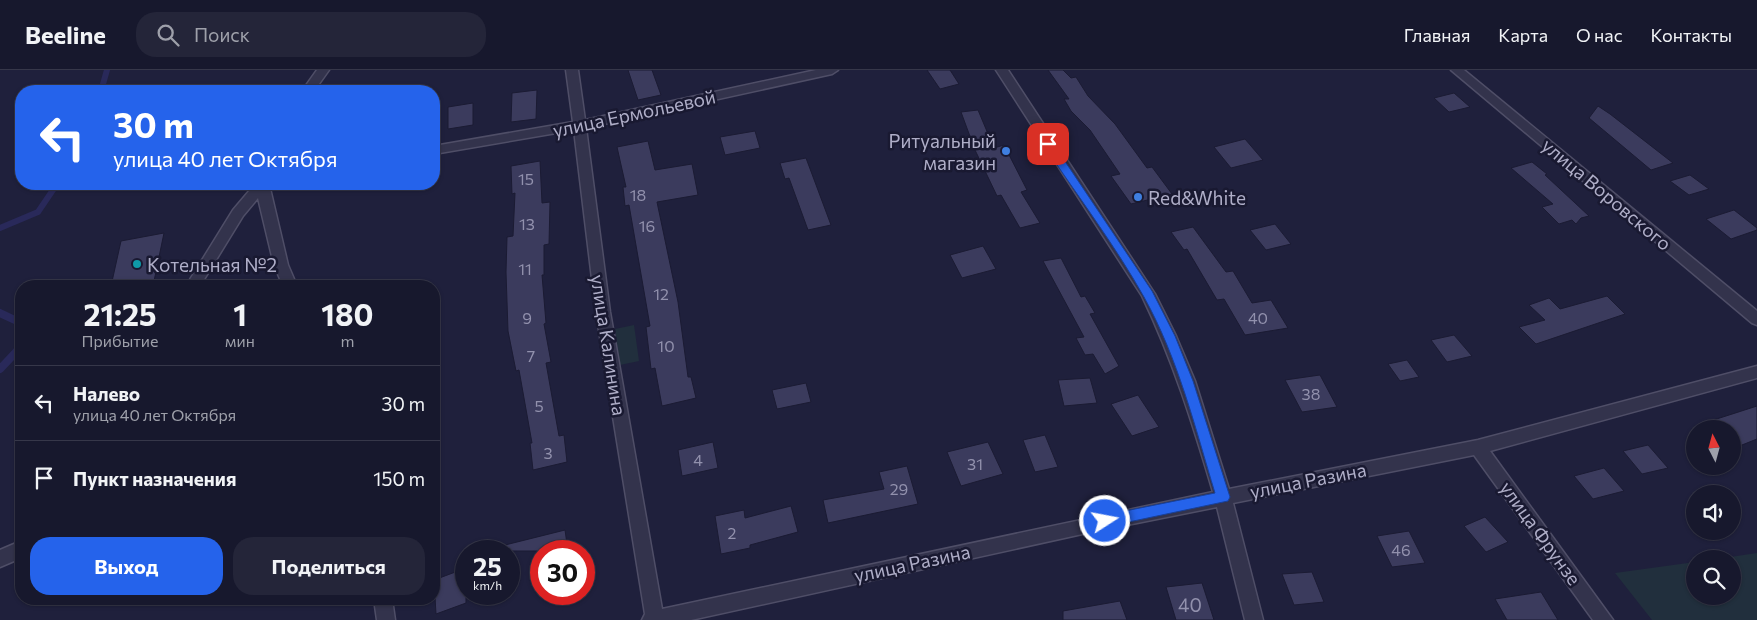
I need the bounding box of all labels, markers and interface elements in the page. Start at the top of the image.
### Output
search box [136,12,486,57]
text: Beeline [25,20,106,49]
icon: search [154,21,182,49]
text: Поиск [194,23,250,46]
text: Главная [1404,24,1470,46]
text: Карта [1498,24,1548,46]
text: О нас [1576,24,1623,46]
text: Контакты [1651,24,1732,46]
street label: улица Ермольевой [551,85,717,141]
text: 30 m [113,102,194,145]
icon: left [30,105,95,170]
pin [1027,123,1069,165]
place label: Ритуальный магазин [889,129,996,174]
icon: arrive [1034,130,1062,158]
street label: улица Воровского [1538,133,1676,255]
text: улица 40 лет Октября [113,145,337,172]
marker: Ритуальный магазин [1000,145,1012,157]
house number: 15 [518,169,534,188]
house number: 18 [630,185,646,204]
place label: Red&White [1148,186,1246,209]
marker: Red&White [1132,191,1144,203]
house number: 13 [519,214,535,233]
house number: 16 [639,216,655,235]
place label: Котельная №2 [147,253,277,276]
marker: Котельная №2 [131,258,143,270]
house number: 11 [518,259,532,278]
street label: улица Калинина [586,273,632,417]
house number: 12 [653,284,669,303]
text: 21:25 [83,295,157,332]
text: 1 [233,295,247,332]
text: 180 [321,295,373,332]
house number: 9 [522,308,532,327]
house number: 40 [1248,308,1268,327]
text: Прибытие [82,331,159,350]
text: мин [225,331,255,350]
text: m [340,331,354,350]
house number: 10 [657,336,675,355]
house number: 7 [527,346,535,365]
text: Налево [73,382,140,405]
house number: 38 [1302,384,1320,403]
icon: left [30,389,58,417]
text: 30 m [382,392,425,415]
house number: 5 [534,396,544,415]
text: улица 40 лет Октября [73,405,236,424]
north arrow [1686,420,1741,475]
map controls [1686,420,1741,605]
house number: 3 [543,443,553,462]
house number: 4 [693,450,703,469]
house number: 31 [967,454,983,473]
street label: улица Разина [1248,457,1368,503]
icon: arrive [30,464,58,492]
text: Пункт назначения [73,467,236,490]
text: 150 m [373,467,425,490]
street label: улица Фрунзе [1496,477,1586,589]
house number: 29 [890,479,908,498]
button: sound [1686,485,1741,540]
position arrow [1078,494,1130,546]
house number: 2 [728,523,737,542]
button: Выход [30,537,223,595]
button: Поделиться [233,537,425,595]
street label: улица Разина [852,539,972,587]
speed limit sign: 30 [530,540,595,605]
house number: 46 [1391,540,1411,559]
button: search [1686,550,1741,605]
text: 25 [473,551,502,581]
text: km/h [473,578,502,592]
house number: 40 [1178,593,1202,616]

